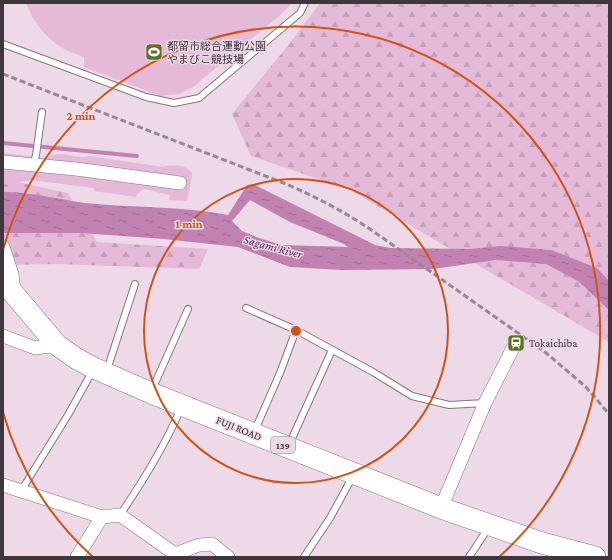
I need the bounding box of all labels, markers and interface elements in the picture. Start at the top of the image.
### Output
place label: 都留市総合運動公園 やまびこ競技場 [167,40,266,65]
sports icon: 都留市総合運動公園 やまびこ競技場 [144,42,164,62]
text: 2 min [67,109,96,123]
text: 1 min [175,217,203,231]
water label: Sagami River [242,232,305,262]
centre of rings [289,324,303,338]
station icon: Tokaichiba [506,333,526,353]
place label: Tokaichiba [529,337,577,349]
street label: FUJI ROAD [214,413,264,444]
road number: 139 [271,437,295,453]

